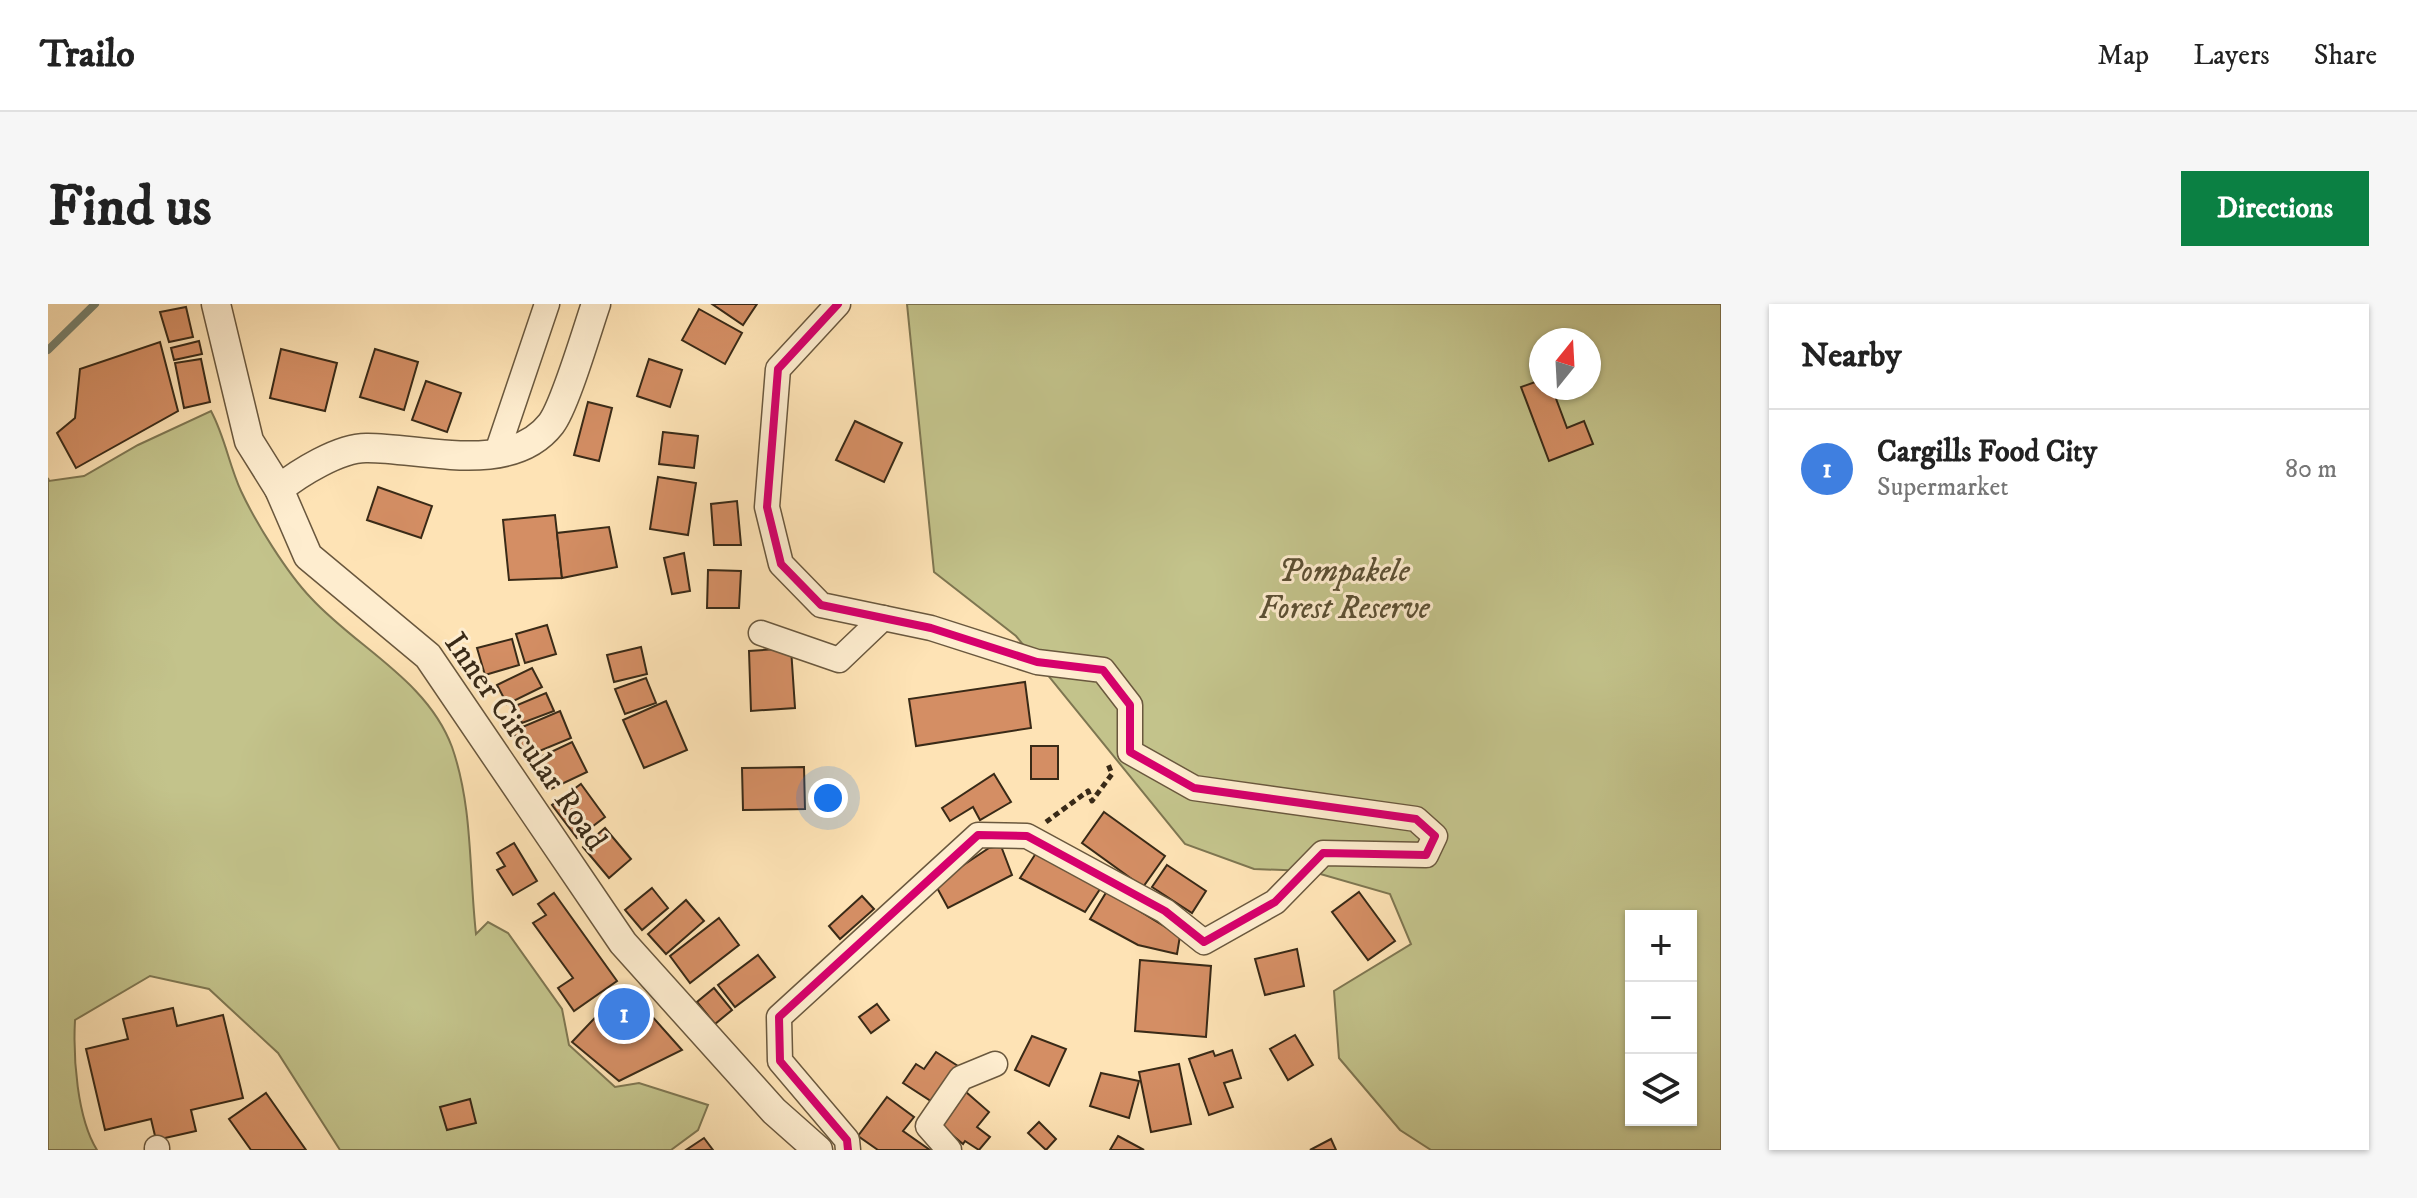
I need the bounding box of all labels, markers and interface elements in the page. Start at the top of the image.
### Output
text: Trailo [40,31,135,79]
text: Map [2098,38,2149,73]
text: Layers [2193,38,2270,73]
text: Share [2314,38,2377,73]
button: Directions [2181,171,2369,246]
text: Find us [48,173,212,243]
north arrow [1529,328,1601,400]
text: Nearby [1801,335,1902,377]
text: Cargills Food City [1877,434,2097,471]
text: 1 [1822,453,1832,486]
text: 80 m [2285,453,2337,486]
text: Supermarket [1877,471,2009,504]
park label: Pompakele Forest Reserve [1258,552,1431,629]
street label: Inner Circular Road [435,625,615,859]
your location [808,778,848,818]
map controls [1625,910,1697,1126]
button: + [1625,910,1697,982]
button: − [1625,982,1697,1054]
pin: 1 [598,984,650,1044]
button: layers [1625,1054,1697,1126]

